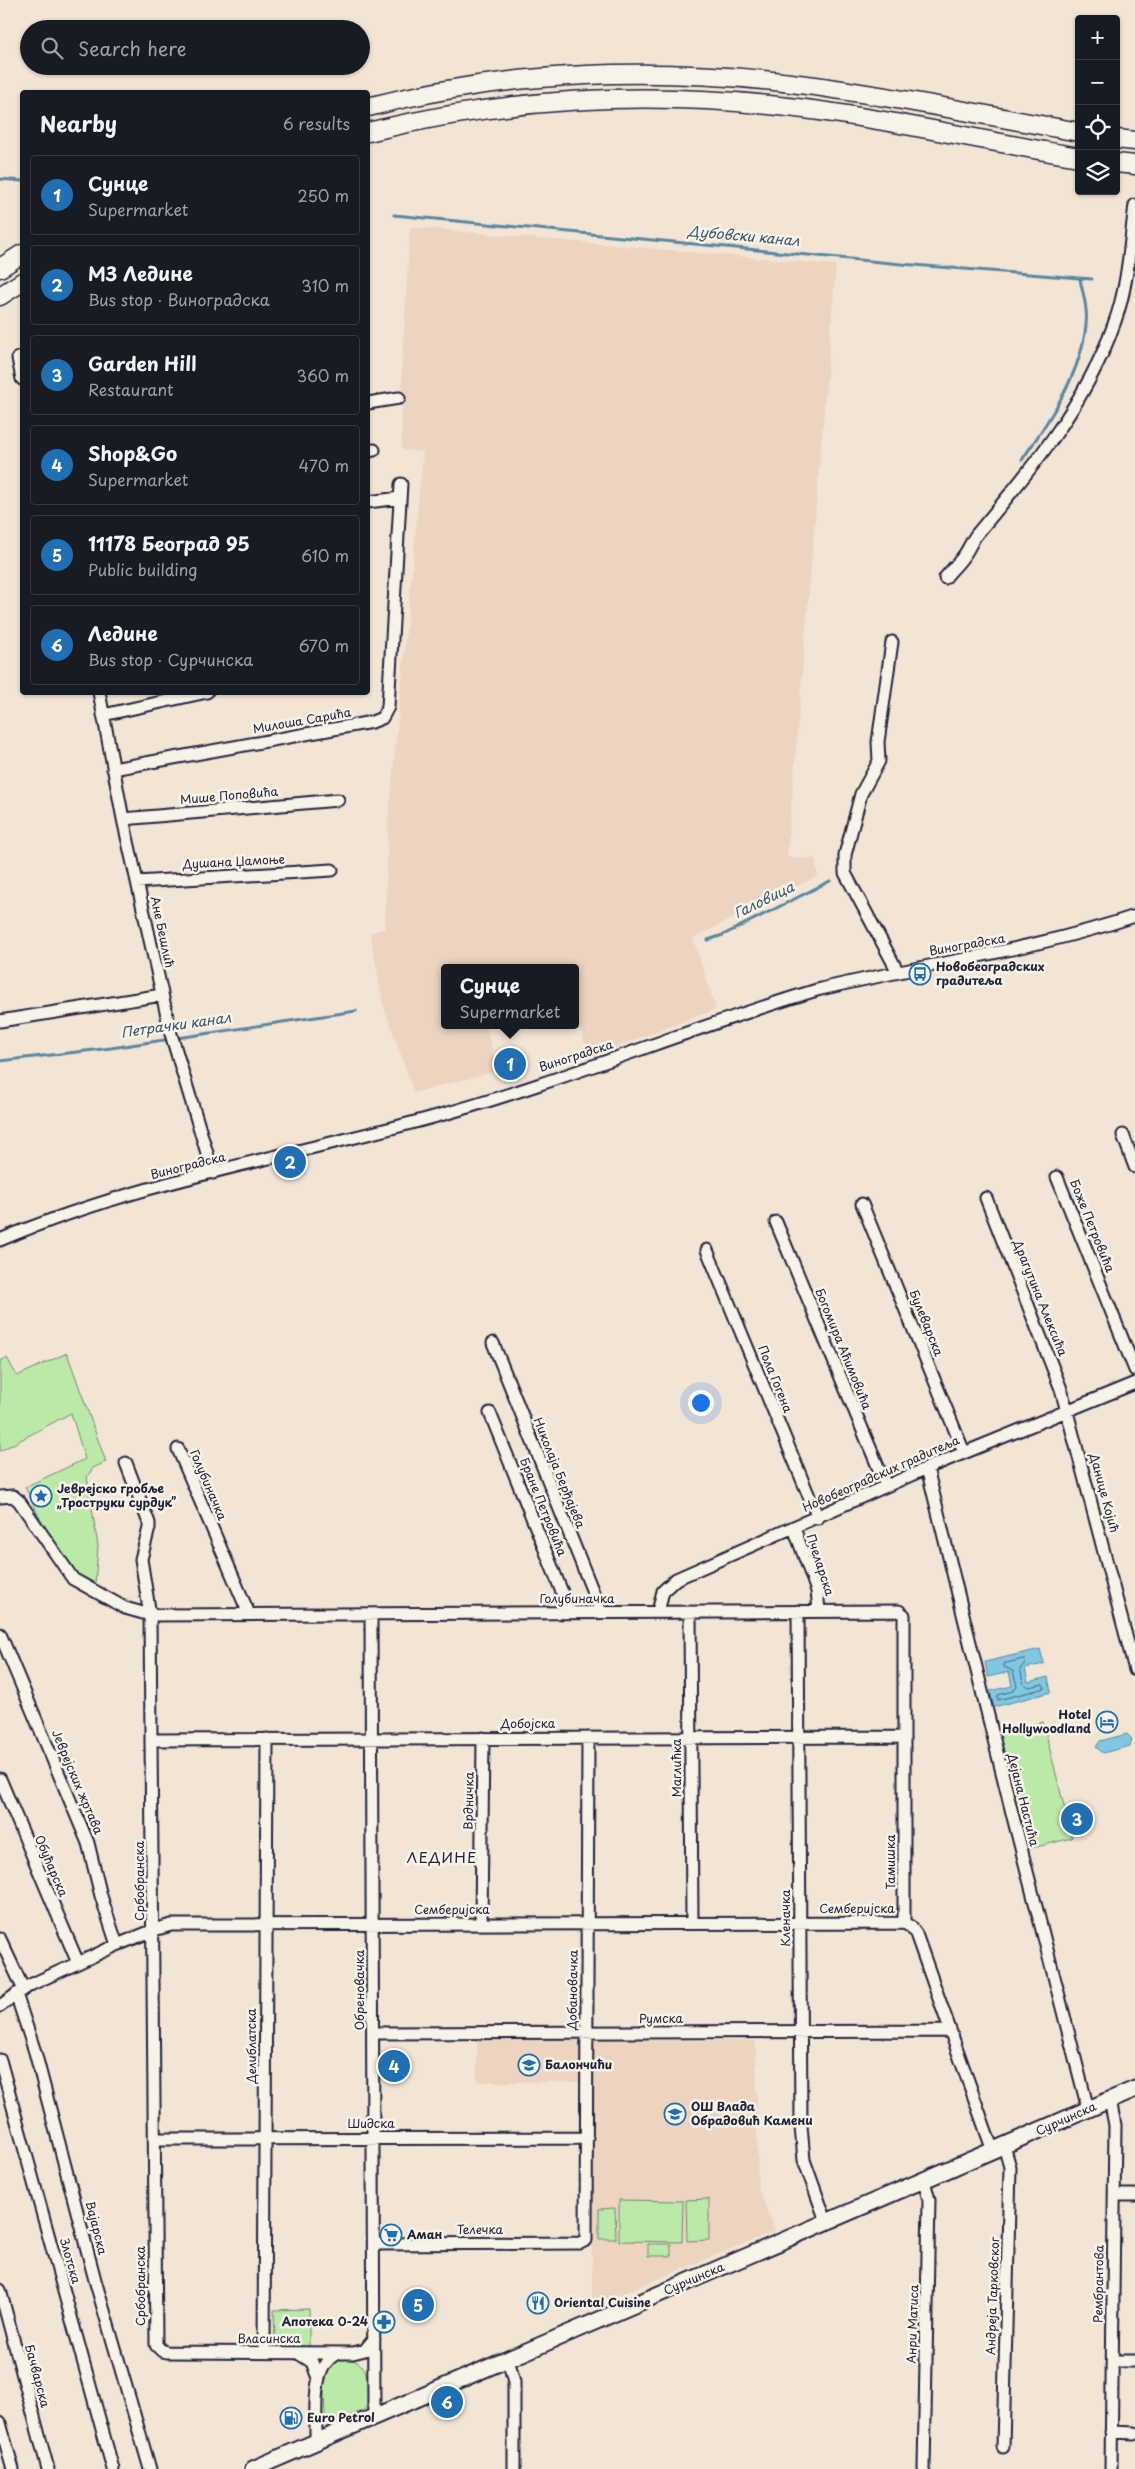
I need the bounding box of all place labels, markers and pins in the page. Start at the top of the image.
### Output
place label: Новобеоградских градитеља [936,957,1045,989]
bus stop icon: Новобеоградских градитеља [908,962,932,986]
pin: 1 [494,1045,526,1083]
pin: 2 [274,1143,306,1181]
place label: Јеврејско гробље „Троструки сурдук” [57,1479,176,1511]
place icon: Јеврејско гробље „Троструки сурдук” [29,1484,53,1508]
place label: Hotel Hollywoodland [1002,1705,1091,1737]
hotel icon: Hotel Hollywoodland [1095,1710,1119,1734]
pin: 3 [1061,1800,1093,1838]
pin: 4 [378,2047,410,2085]
school or university icon: Балончићи [517,2053,541,2077]
place label: Балончићи [545,2055,612,2073]
place label: ОШ Влада Обрадовић Камени [691,2097,813,2129]
school or university icon: ОШ Влада Обрадовић Камени [663,2102,687,2126]
supermarket icon: Аман [379,2223,403,2247]
place label: Аман [406,2225,443,2243]
pin: 5 [402,2286,434,2324]
restaurant icon: Oriental Cuisine [526,2291,550,2315]
place label: Oriental Cuisine [554,2293,651,2311]
pharmacy icon: Апотека 0-24 [372,2310,396,2334]
place label: Апотека 0-24 [282,2312,368,2330]
pin: 6 [431,2383,463,2421]
fuel station icon: Euro Petrol [279,2406,303,2430]
place label: Euro Petrol [307,2408,375,2426]

